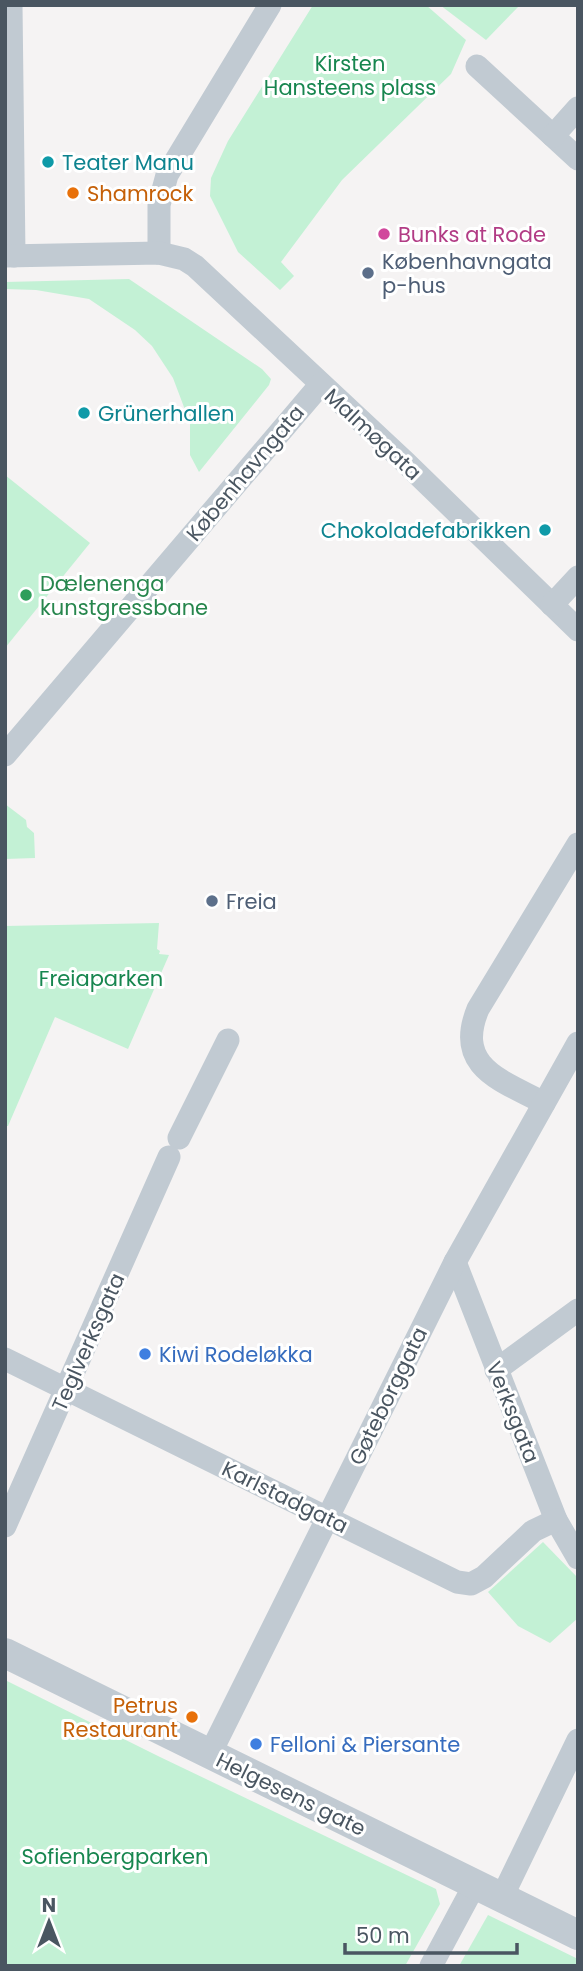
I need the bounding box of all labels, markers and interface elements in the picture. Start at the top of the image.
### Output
park label: Kirsten Hansteens plass [264,49,436,102]
place label: Teater Manu [62,148,194,177]
marker: Teater Manu [40,154,56,170]
place label: Shamrock [87,179,194,208]
marker: Shamrock [65,185,81,201]
place label: Bunks at Rode [398,220,546,249]
marker: Bunks at Rode [376,226,392,242]
place label: Københavngata p-hus [382,247,552,300]
marker: Københavngata p-hus [360,265,376,281]
street label: Malmøgata [318,382,428,486]
place label: Grünerhallen [98,399,234,428]
street label: Københavngata [179,399,311,547]
marker: Grünerhallen [76,405,92,421]
place label: Chokoladefabrikken [321,516,531,545]
marker: Chokoladefabrikken [537,522,553,538]
place label: Dælenenga kunstgressbane [40,569,208,622]
marker: Dælenenga kunstgressbane [18,587,34,603]
place label: Freia [226,887,277,916]
marker: Freia [204,893,220,909]
park label: Freiaparken [39,964,163,993]
street label: Teglverksgata [45,1268,131,1416]
street label: Gøteborggata [342,1322,434,1470]
place label: Kiwi Rodeløkka [159,1340,313,1369]
marker: Kiwi Rodeløkka [137,1346,153,1362]
street label: Verksgata [480,1357,546,1467]
street label: Karlstadgata [217,1454,353,1540]
place label: Petrus Restaurant [63,1691,178,1744]
marker: Petrus Restaurant [184,1709,200,1725]
place label: Felloni & Piersante [270,1730,460,1759]
marker: Felloni & Piersante [248,1736,264,1752]
street label: Helgesens gate [211,1745,371,1843]
park label: Sofienbergparken [21,1842,209,1871]
north arrow [14,1887,84,1957]
text: N [42,1892,56,1919]
scale bar [345,1912,516,1956]
text: 50 m [356,1921,410,1950]

